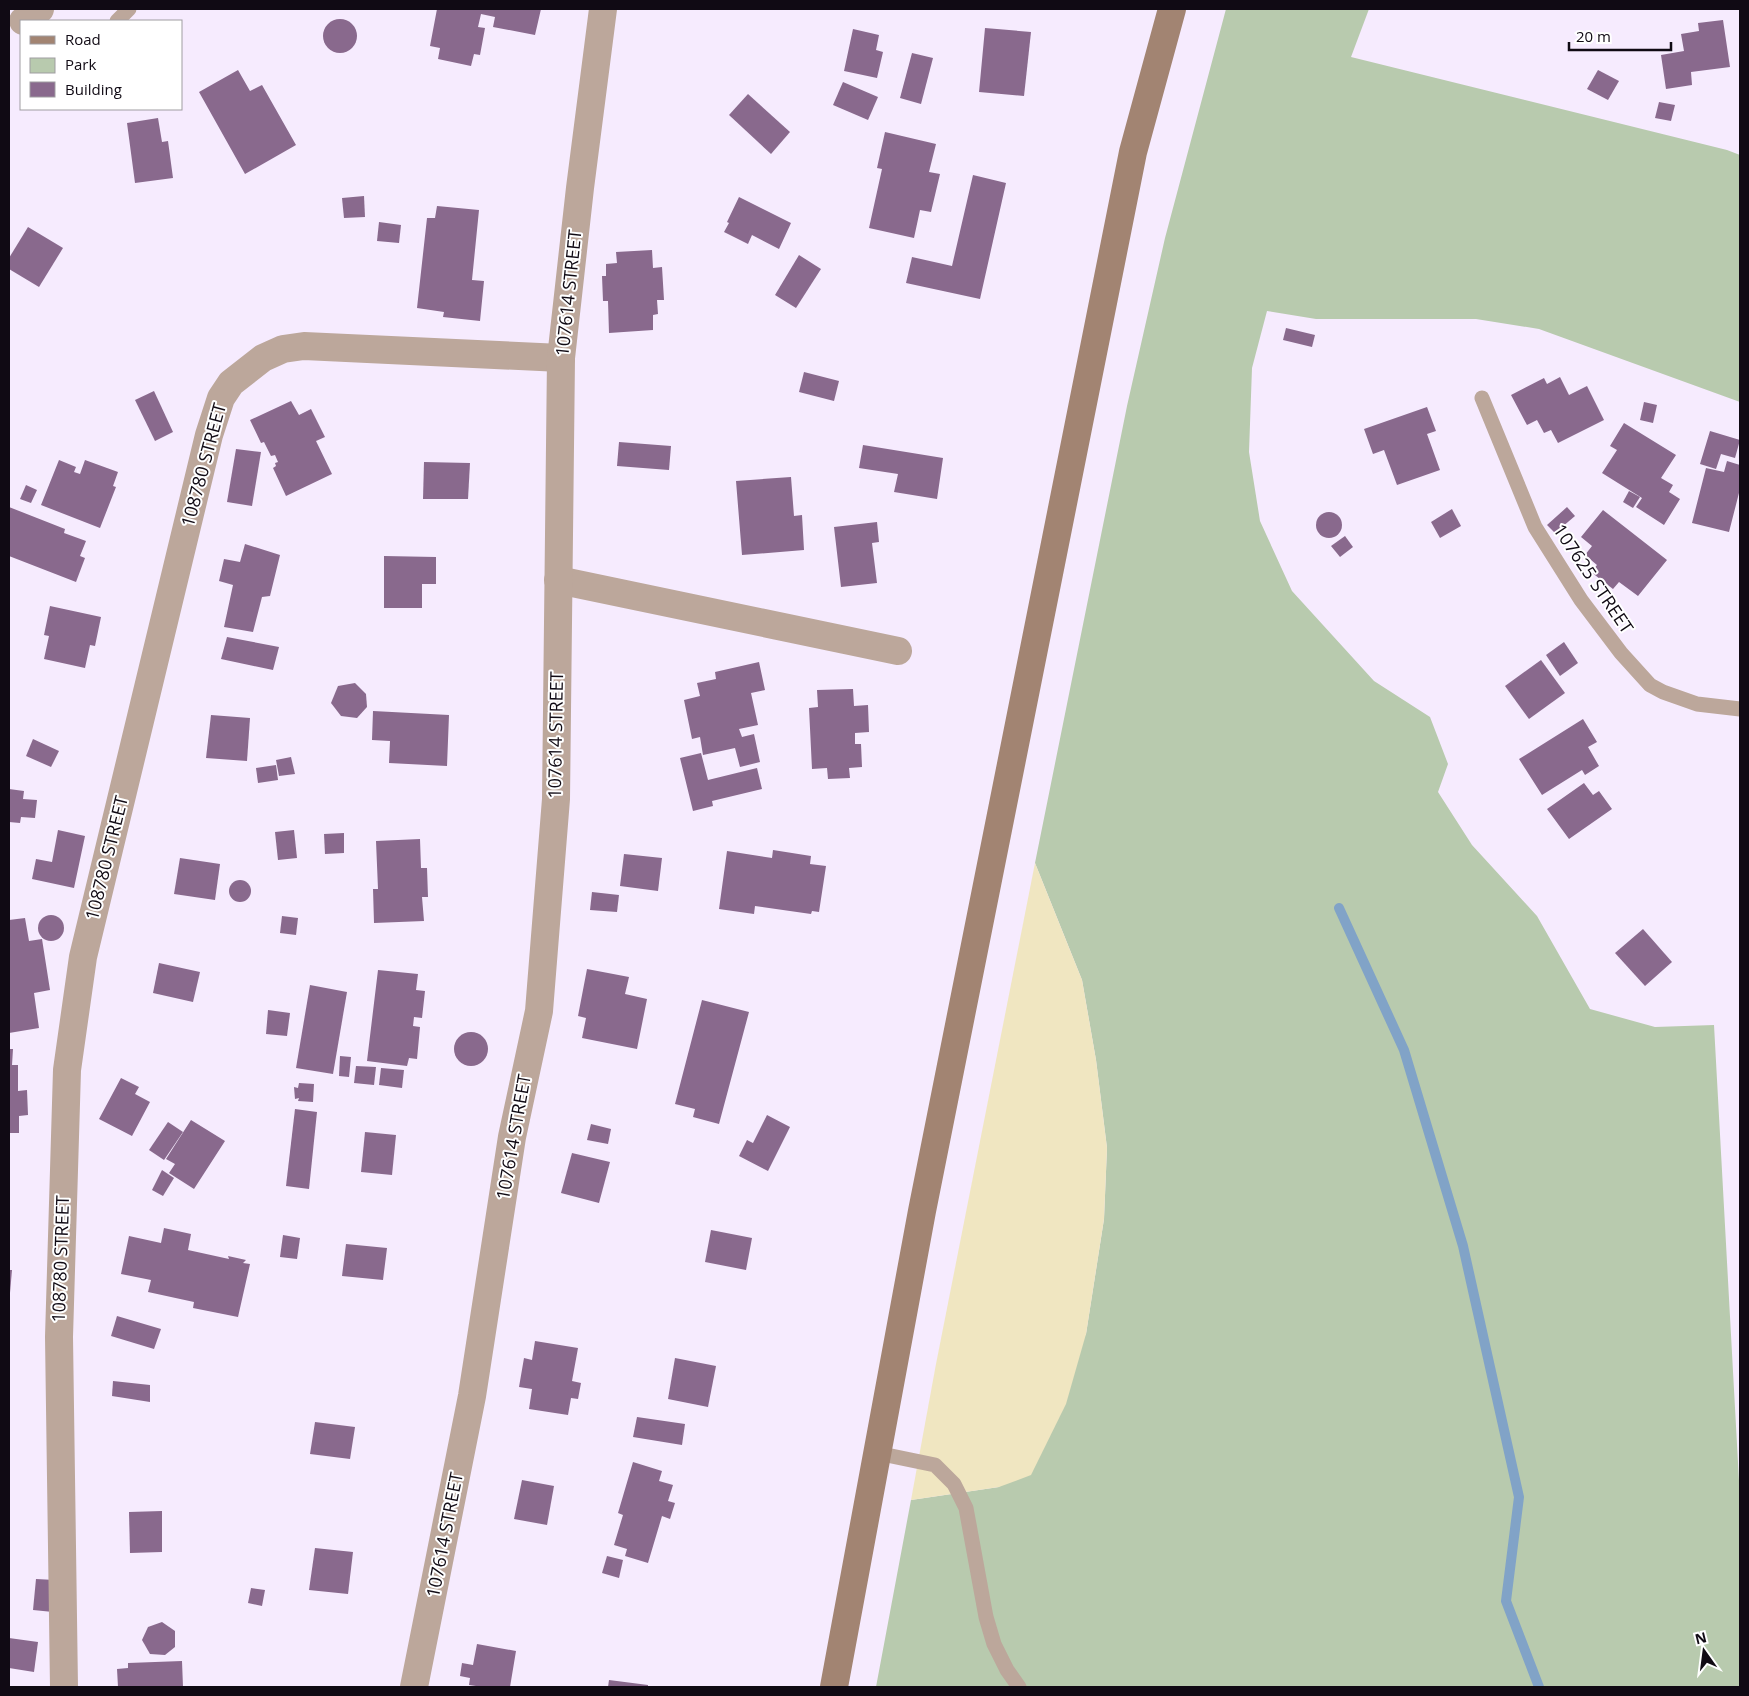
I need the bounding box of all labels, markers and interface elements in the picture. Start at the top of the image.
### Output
legend [20,20,182,110]
scale bar [1569,20,1672,52]
text: 20 m [1576,26,1611,46]
text: Road [65,29,101,49]
text: Park [65,54,96,74]
text: Building [65,79,122,99]
street label: 107614 STREET [549,228,587,357]
street label: 108780 STREET [175,400,231,529]
street label: 107625 STREET [1548,519,1639,638]
street label: 107614 STREET [542,671,568,799]
street label: 108780 STREET [79,793,133,922]
street label: 107614 STREET [490,1072,536,1202]
street label: 108780 STREET [46,1195,74,1323]
street label: 107614 STREET [420,1470,468,1600]
north arrow [1679,1626,1729,1676]
text: N [1693,1627,1709,1648]

